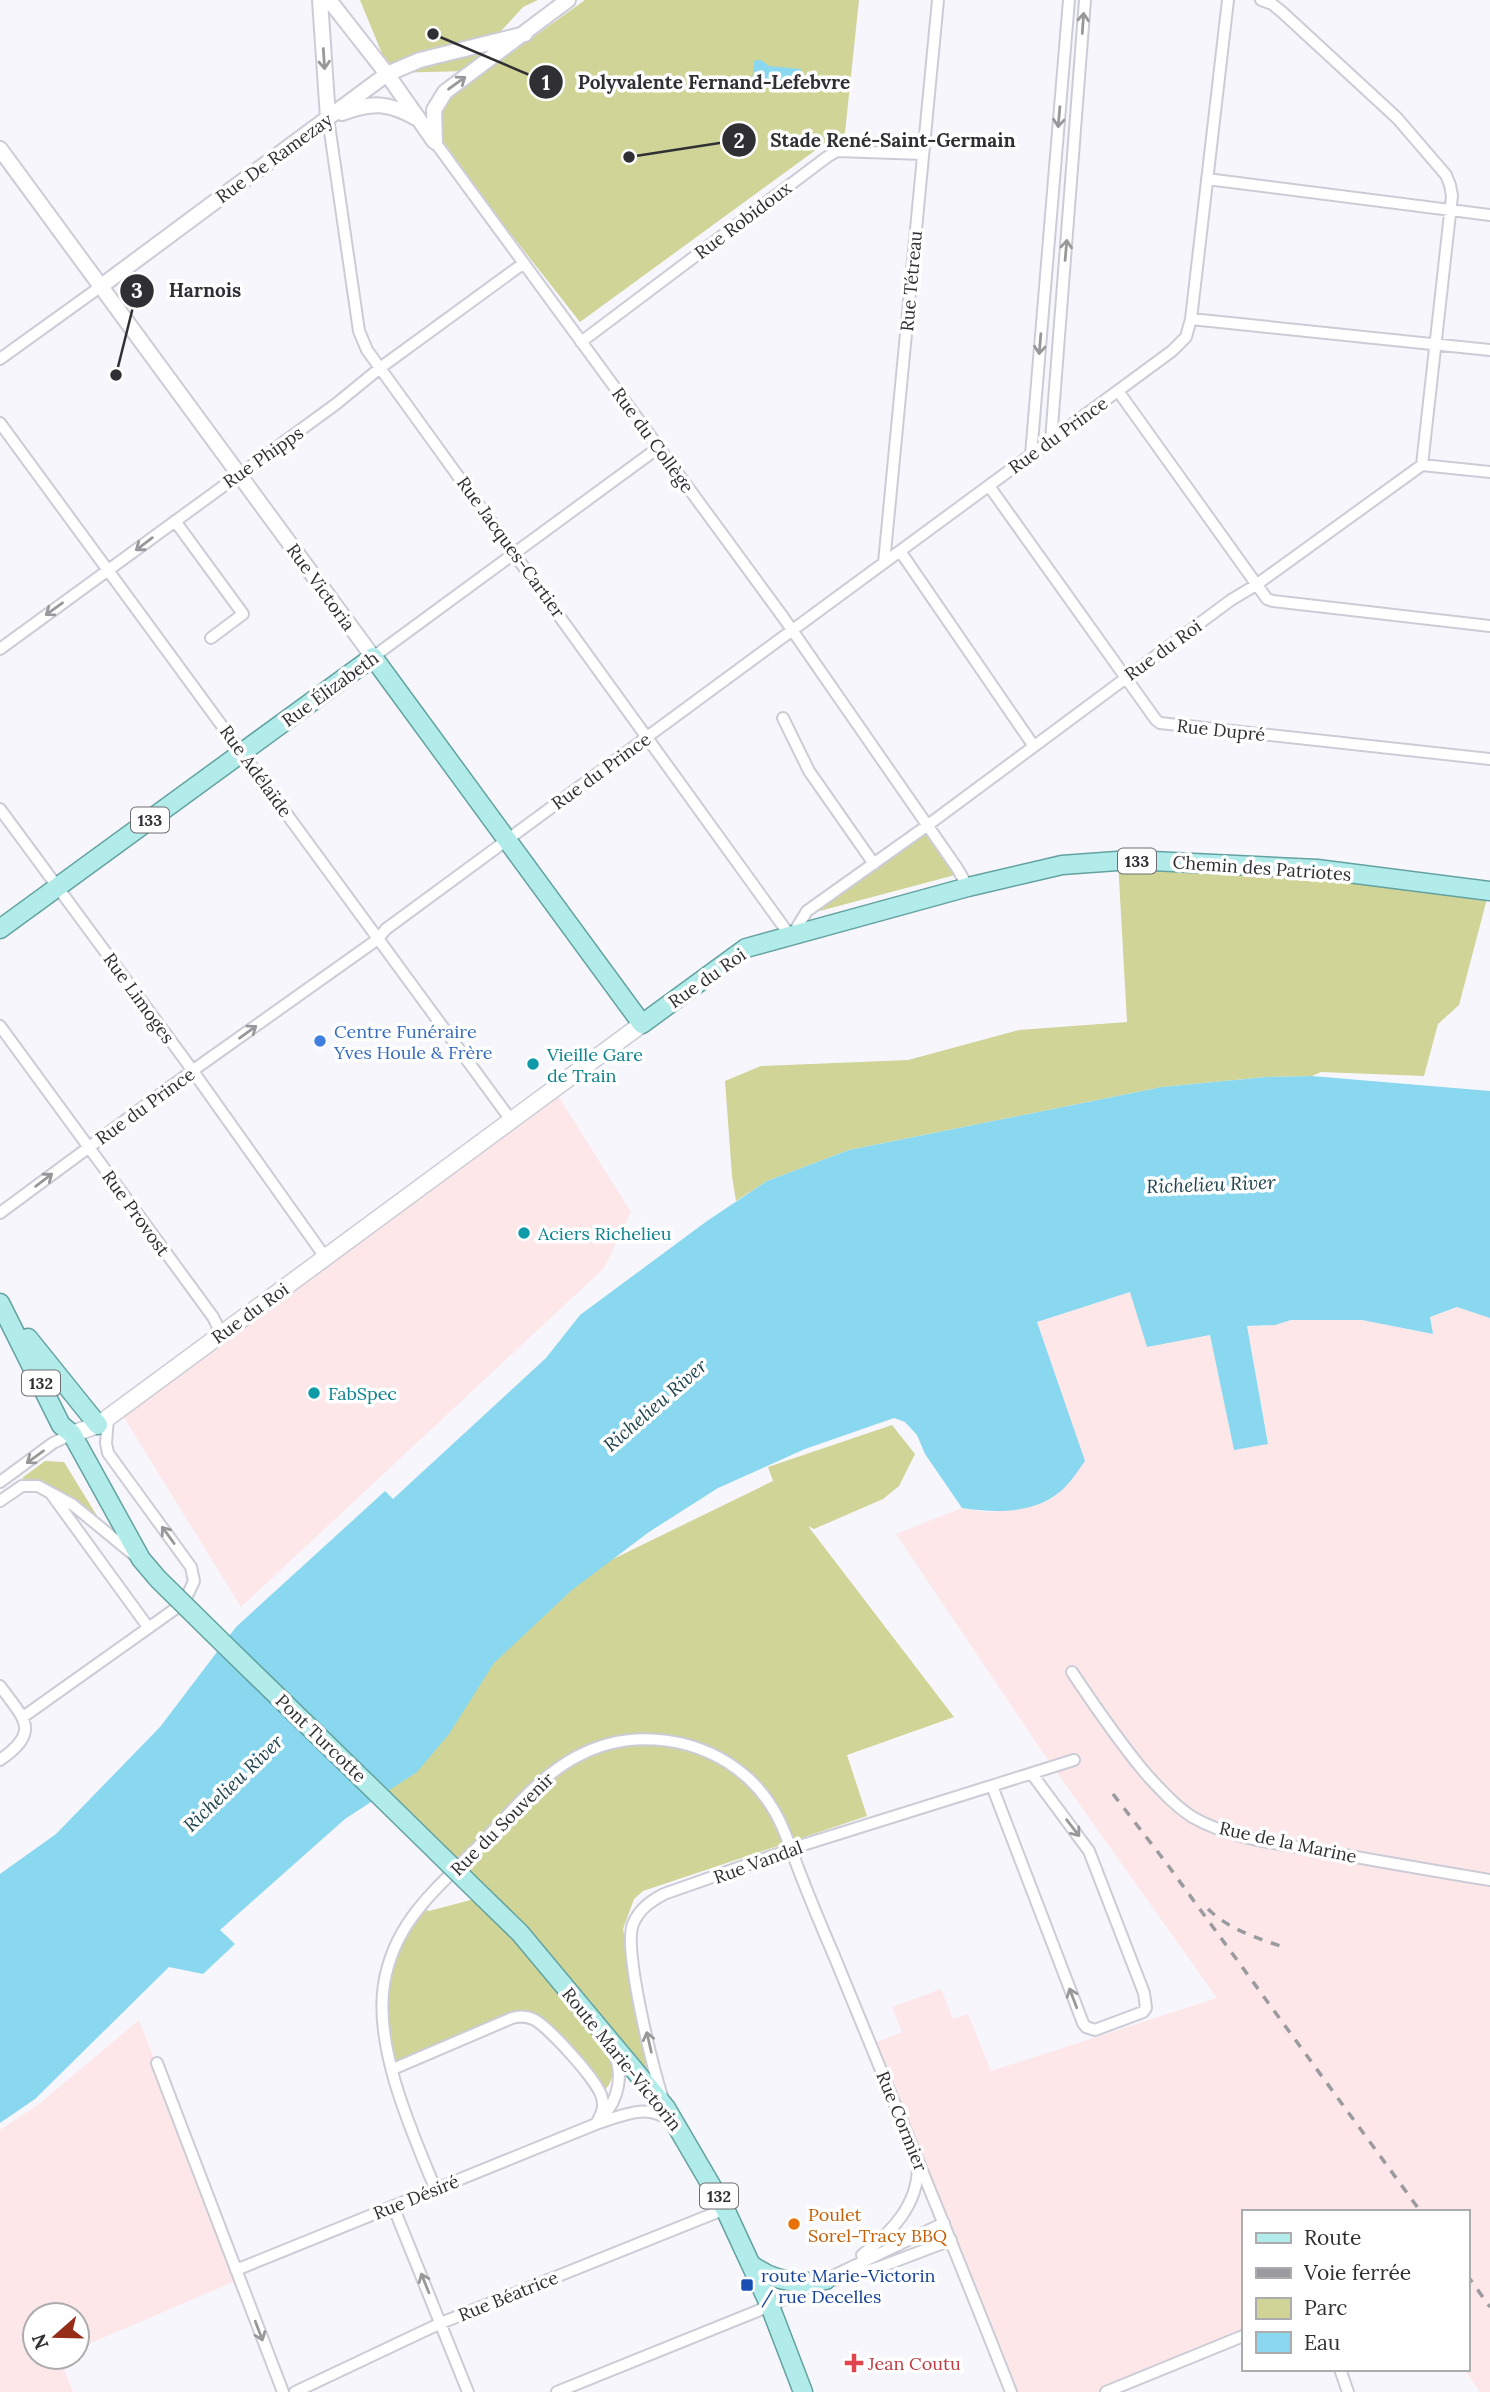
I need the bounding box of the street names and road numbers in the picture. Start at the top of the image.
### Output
street label: Rue De Ramezay [211,108,337,208]
street label: Rue Robidoux [690,176,796,264]
street label: Rue Tétreau [895,229,927,332]
street label: Rue du Collège [607,383,699,498]
street label: Rue du Prince [1004,391,1112,479]
street label: Rue Phipps [218,421,308,493]
street label: Rue Jacques-Cartier [452,472,570,622]
street label: Rue Victoria [282,539,360,635]
street label: Rue du Roi [1120,614,1206,686]
street label: Rue Élizabeth [277,646,383,732]
street label: Rue Dupré [1176,714,1267,746]
street label: Rue Adélaïde [215,721,297,822]
street label: Rue du Prince [547,727,655,815]
road number: 133 [131,807,169,832]
road number: 133 [1118,848,1156,874]
street label: Chemin des Patriotes [1172,850,1352,886]
street label: Rue du Roi [664,943,750,1013]
street label: Rue Limoges [98,948,180,1048]
street label: Rue du Prince [91,1062,199,1150]
street label: Rue Provost [97,1166,175,1260]
street label: Rue du Roi [207,1277,293,1349]
road number: 132 [22,1371,60,1396]
street label: Pont Turcotte [271,1689,371,1787]
street label: Rue du Souvenir [446,1767,559,1880]
street label: Rue de la Marine [1217,1816,1359,1868]
street label: Rue Vandal [710,1835,806,1889]
street label: Route Marie-Victorin [557,1983,687,2135]
street label: Rue Cormier [871,2067,933,2175]
street label: Rue Désiré [370,2169,462,2225]
road number: 132 [700,2184,738,2208]
street label: Rue Béatrice [455,2265,562,2326]

